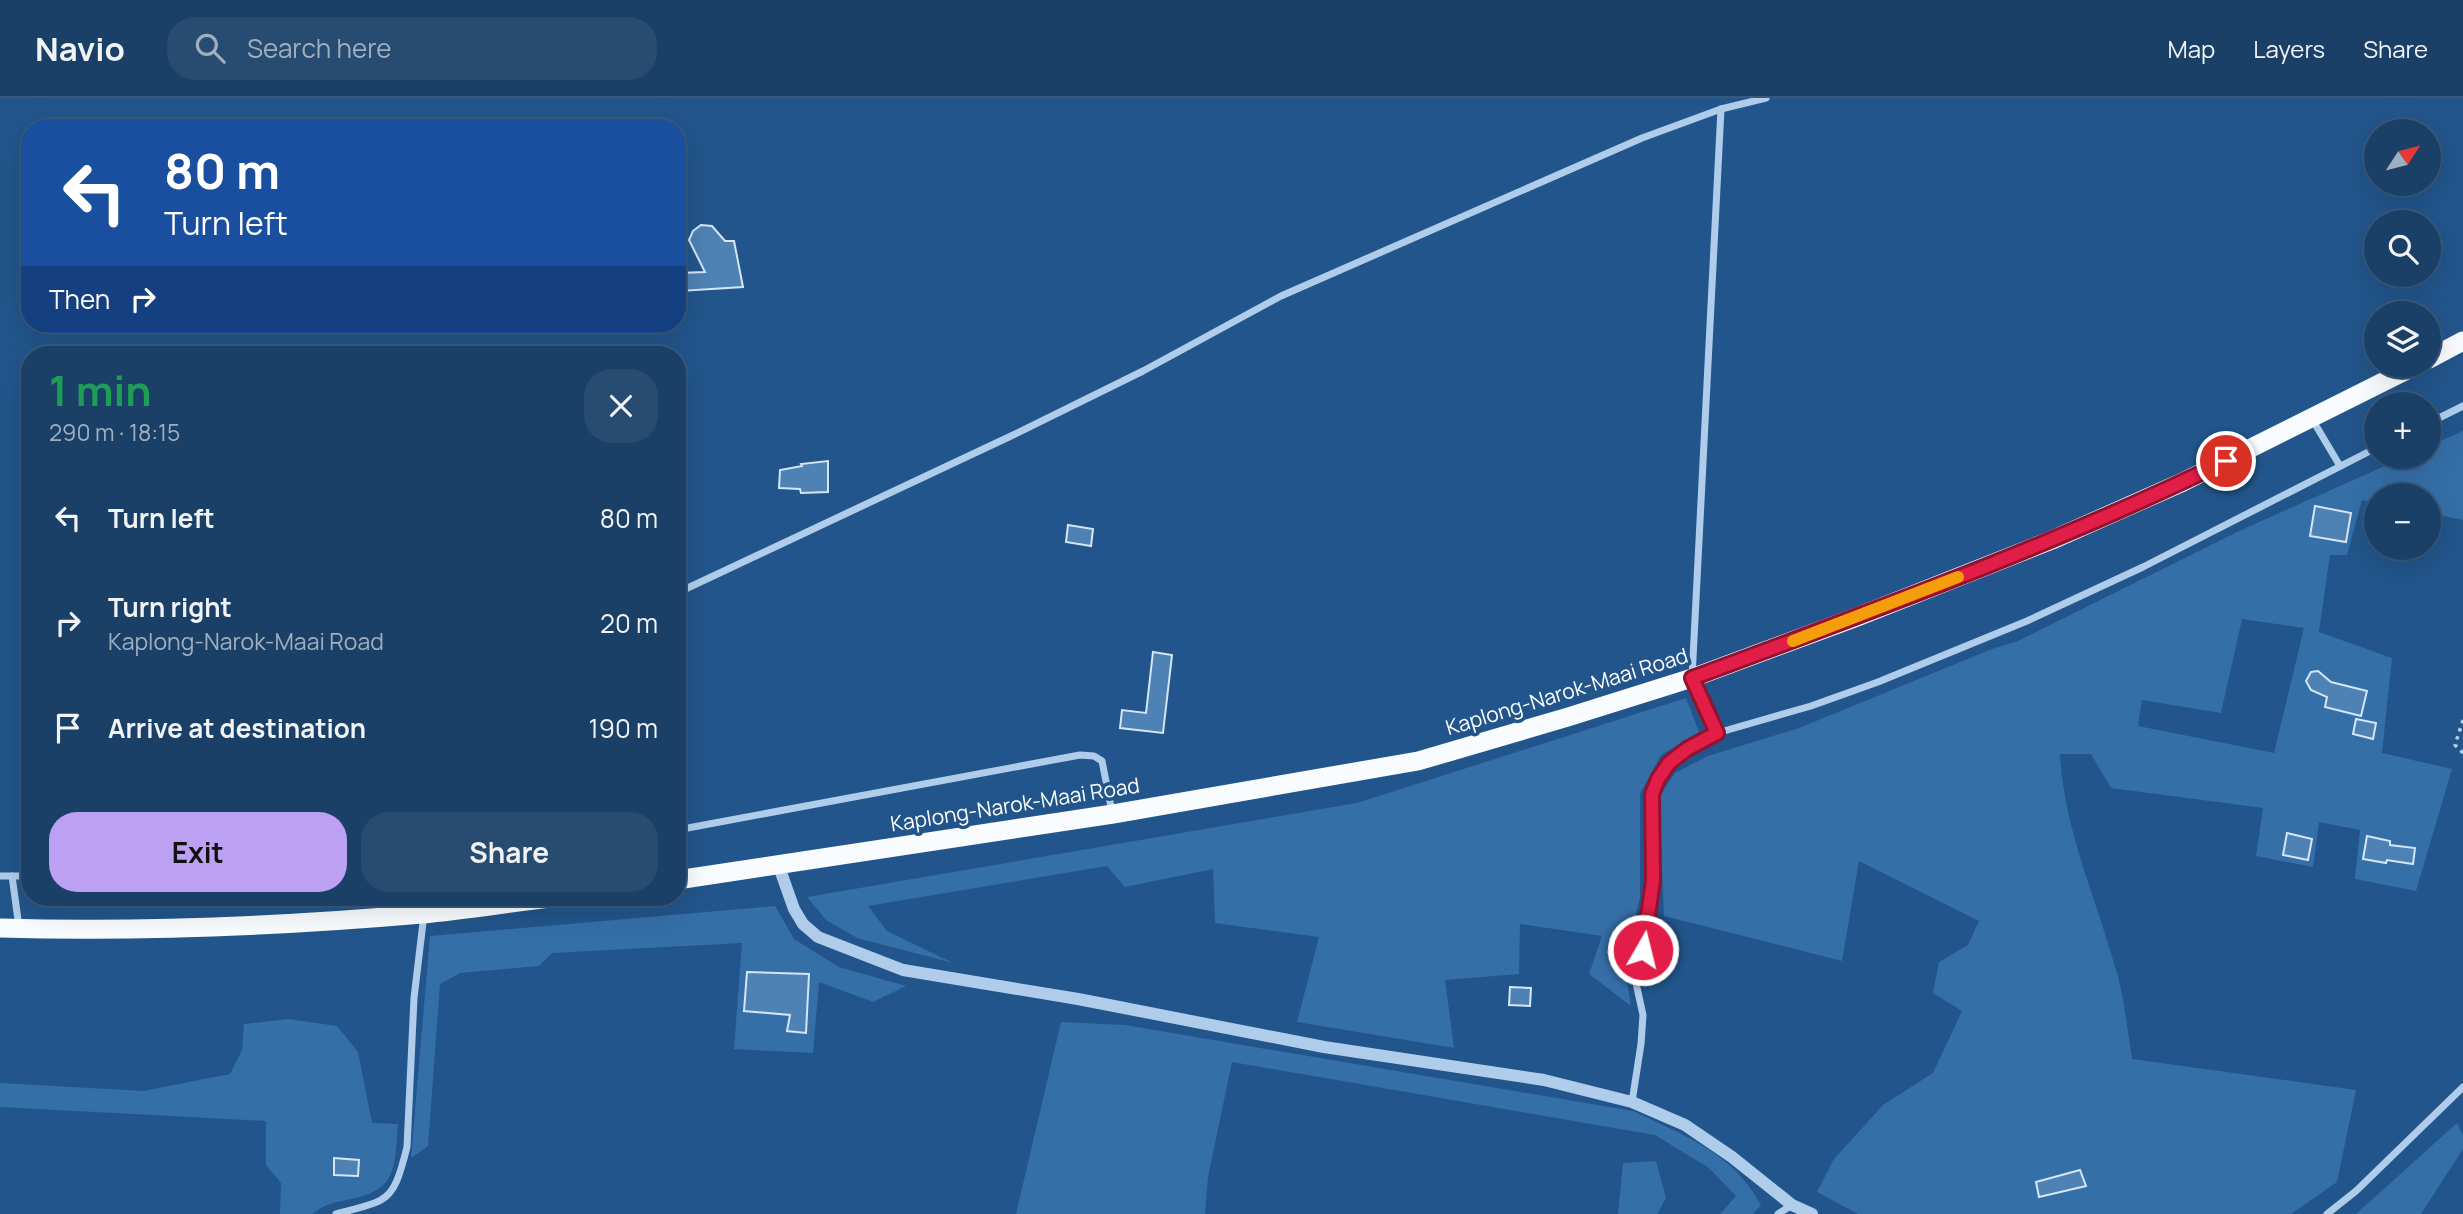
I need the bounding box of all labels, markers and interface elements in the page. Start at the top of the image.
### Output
search box [167,17,657,80]
text: Navio [35,26,125,71]
icon: search [191,29,229,67]
text: Search here [247,30,391,66]
text: Map [2168,32,2215,65]
text: Layers [2253,32,2325,65]
text: Share [2363,32,2428,65]
north arrow [2364,119,2441,196]
map controls [2364,119,2441,560]
text: 80 m [164,137,280,204]
icon: left [49,147,140,238]
text: Turn left [164,201,288,245]
button: search [2364,210,2441,287]
icon: right [124,280,162,318]
text: Then [49,281,110,317]
button: layers [2364,301,2441,378]
text: 1 min [49,361,152,419]
button: close [584,369,658,443]
button: + [2364,392,2441,469]
text: 290 m · 18:15 [49,416,180,448]
pin [2196,431,2256,491]
icon: arrive [2207,442,2245,480]
button: − [2364,483,2441,560]
icon: left [49,499,87,537]
text: Turn left [108,500,215,536]
text: 80 m [600,500,658,536]
text: Turn right [108,589,232,625]
icon: right [49,604,87,642]
text: 20 m [600,605,658,641]
text: Kaplong-Narok-Maai Road [108,625,384,657]
street label: Kaplong-Narok-Maai Road [1442,641,1691,741]
icon: arrive [49,709,87,747]
text: Arrive at destination [108,710,366,746]
text: 190 m [589,710,658,746]
street label: Kaplong-Narok-Maai Road [888,770,1141,838]
button: Exit [49,812,347,892]
button: Share [361,812,658,892]
position arrow [1606,913,1680,987]

